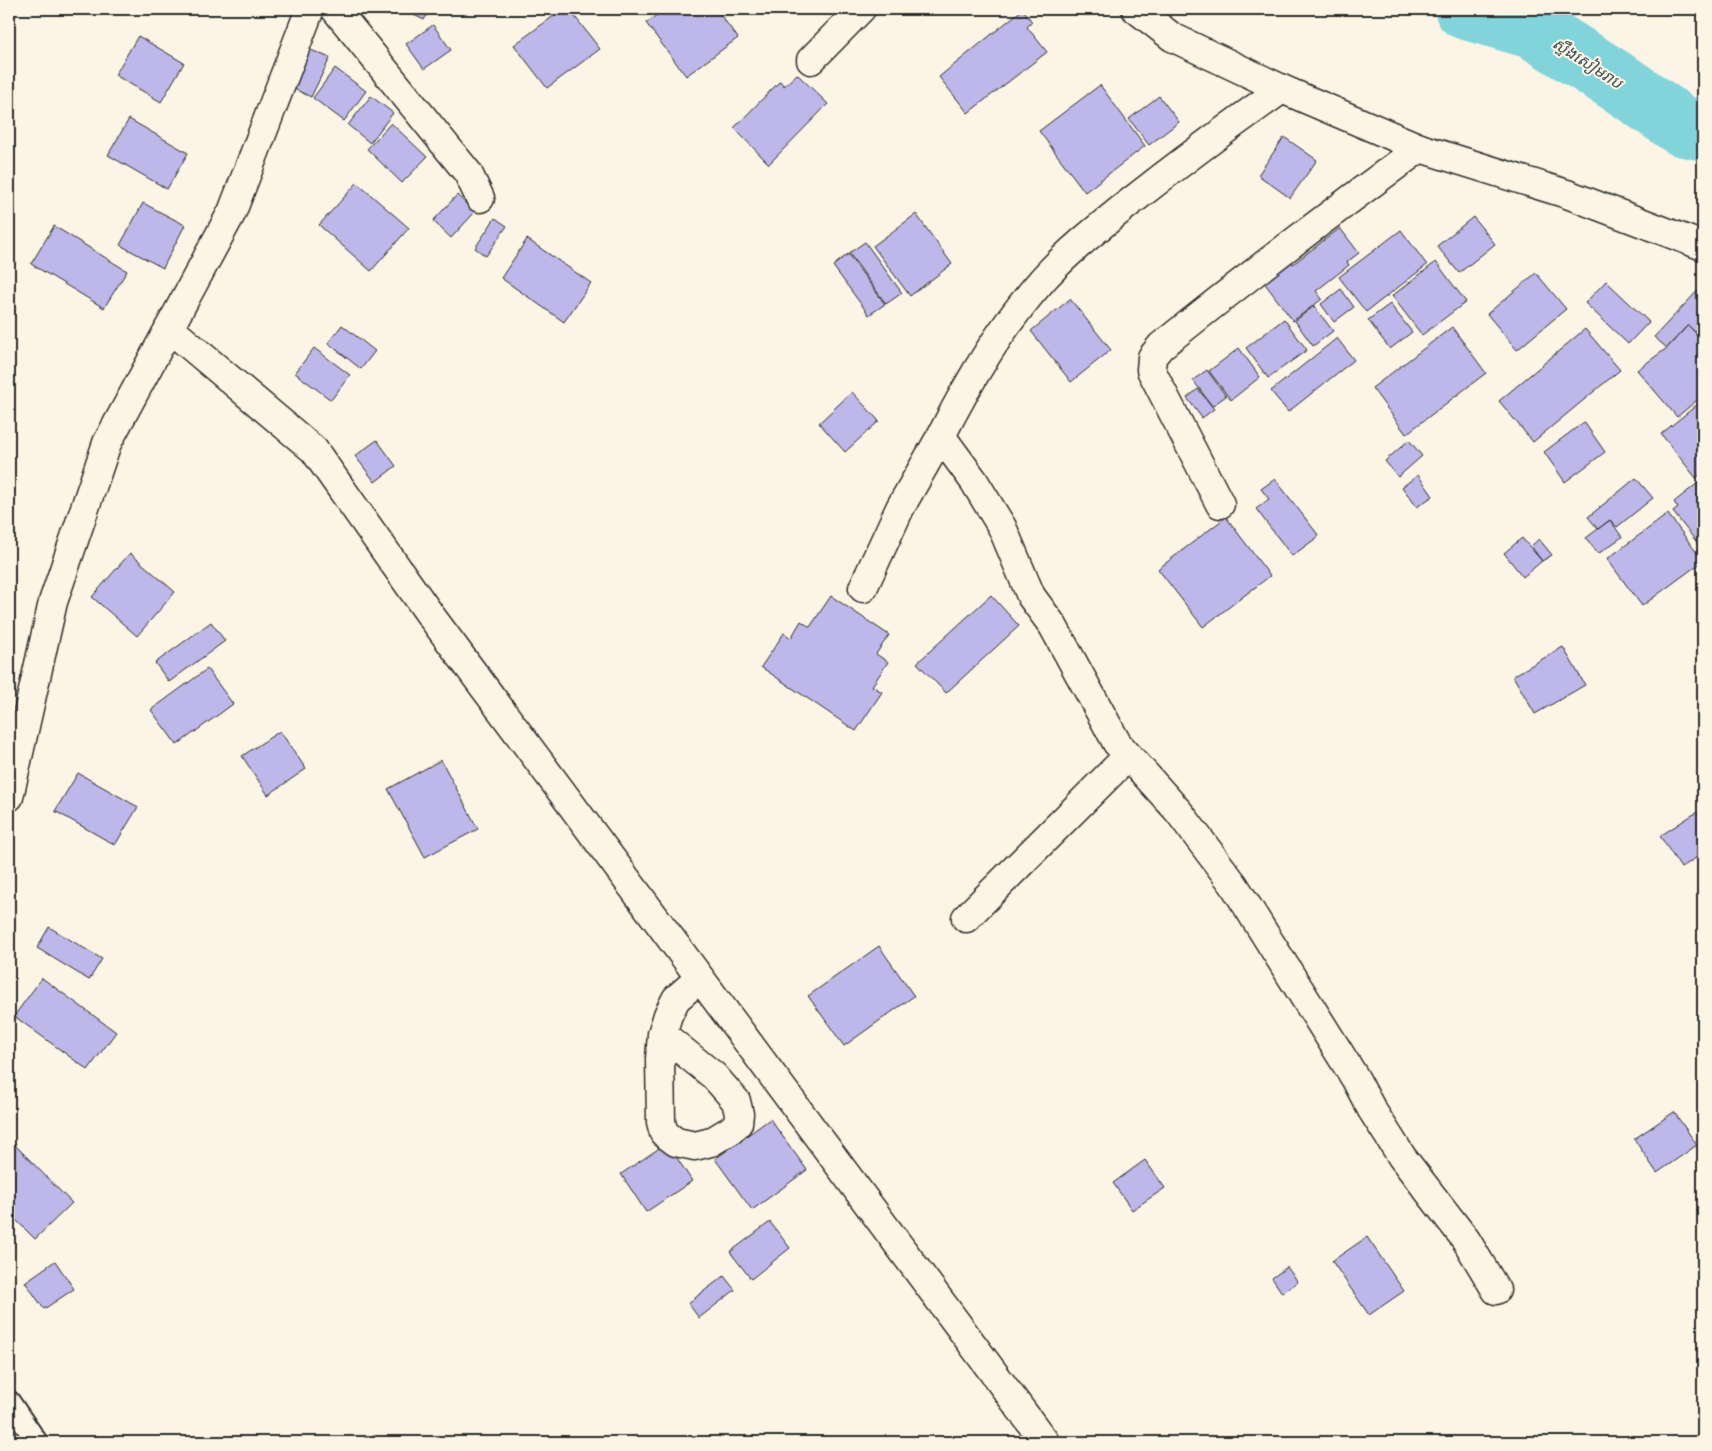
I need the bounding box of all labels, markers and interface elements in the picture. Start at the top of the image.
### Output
water label: ស្ទឹងសៀមរាប [1549,33,1628,95]

